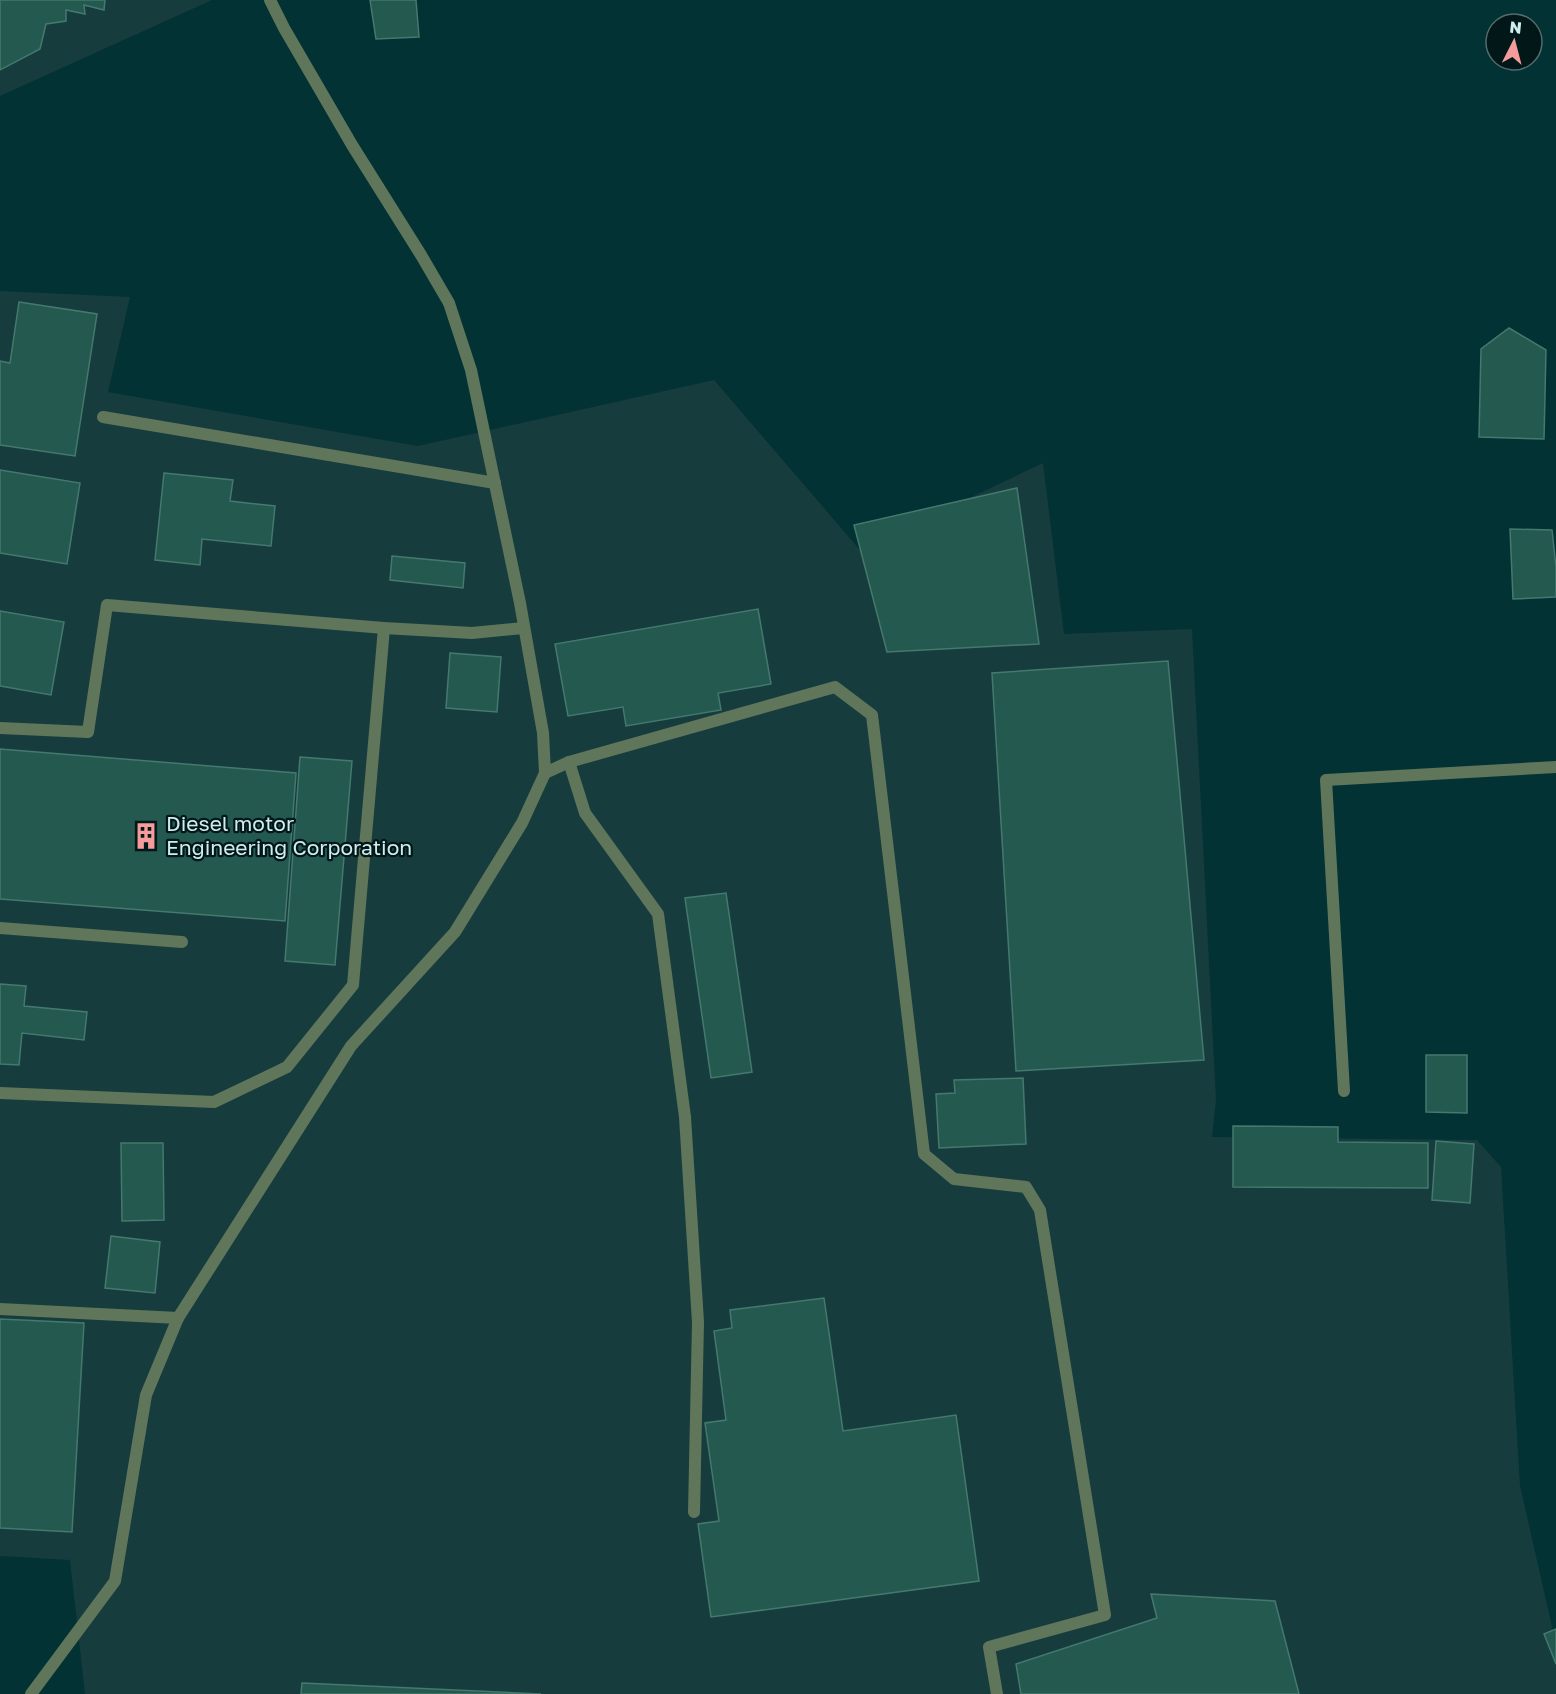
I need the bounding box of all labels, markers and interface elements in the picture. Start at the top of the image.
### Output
north arrow [1484,12,1544,72]
text: N [1508,17,1523,38]
place label: Diesel motor Engineering Corporation [166,810,412,860]
building icon: Diesel motor Engineering Corporation [131,821,161,851]

